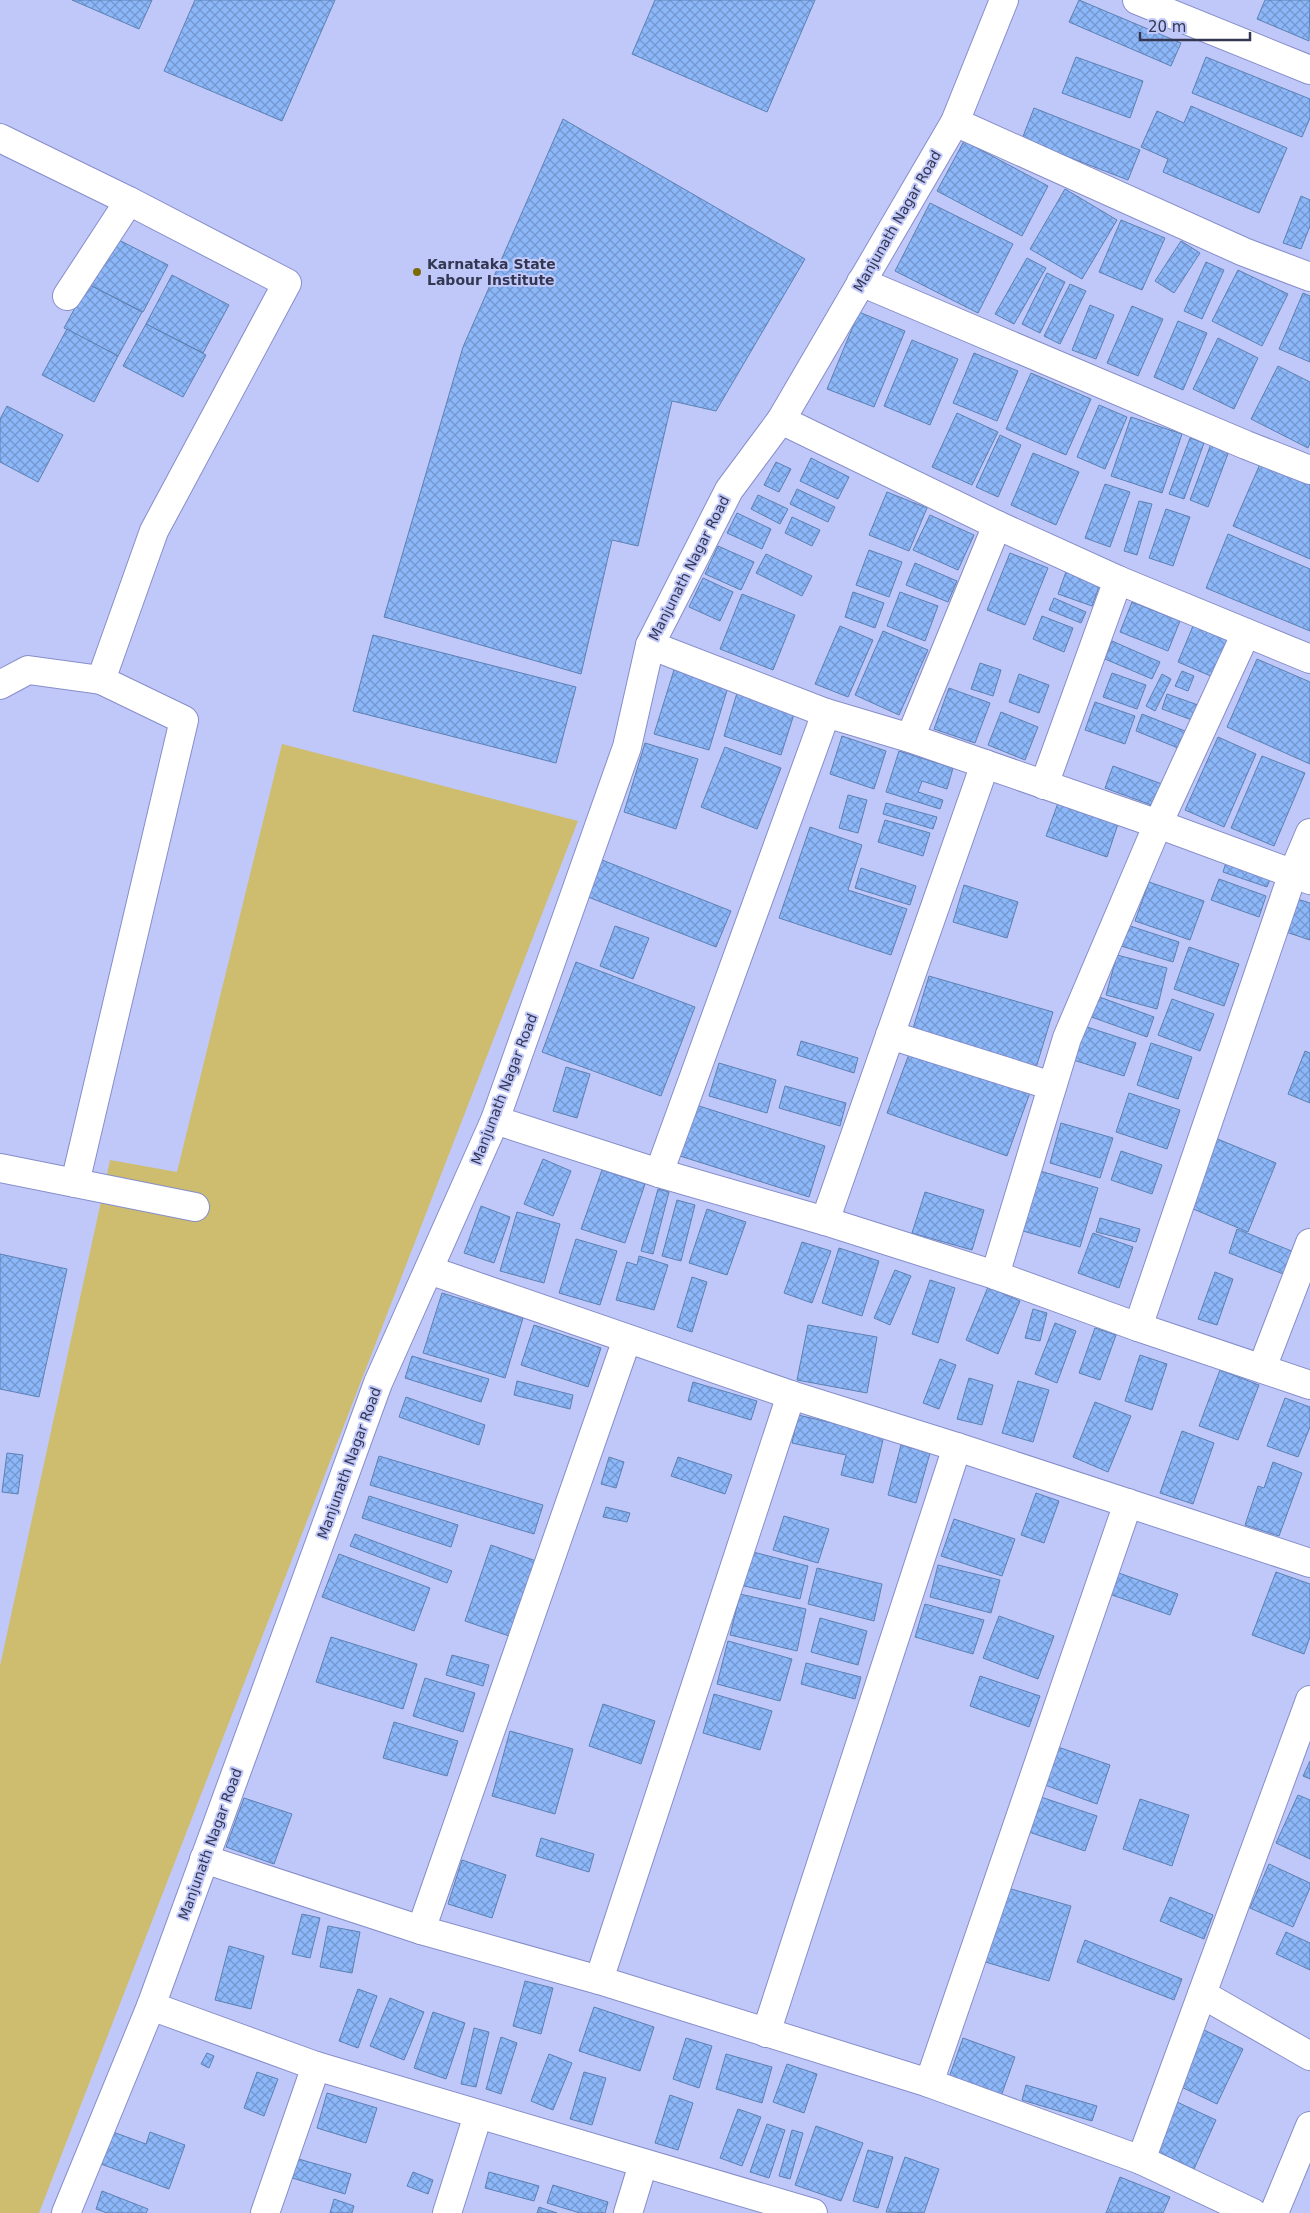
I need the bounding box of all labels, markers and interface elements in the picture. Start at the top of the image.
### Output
scale bar [1140,10,1250,42]
text: 20 m [1148,18,1186,36]
street label: Manjunath Nagar Road [850,148,944,294]
place label: Karnataka State Labour Institute [427,256,556,288]
marker: Karnataka State Labour Institute [411,266,423,278]
street label: Manjunath Nagar Road [645,493,733,643]
street label: Manjunath Nagar Road [468,1011,540,1167]
street label: Manjunath Nagar Road [314,1385,384,1541]
street label: Manjunath Nagar Road [175,1766,245,1922]

